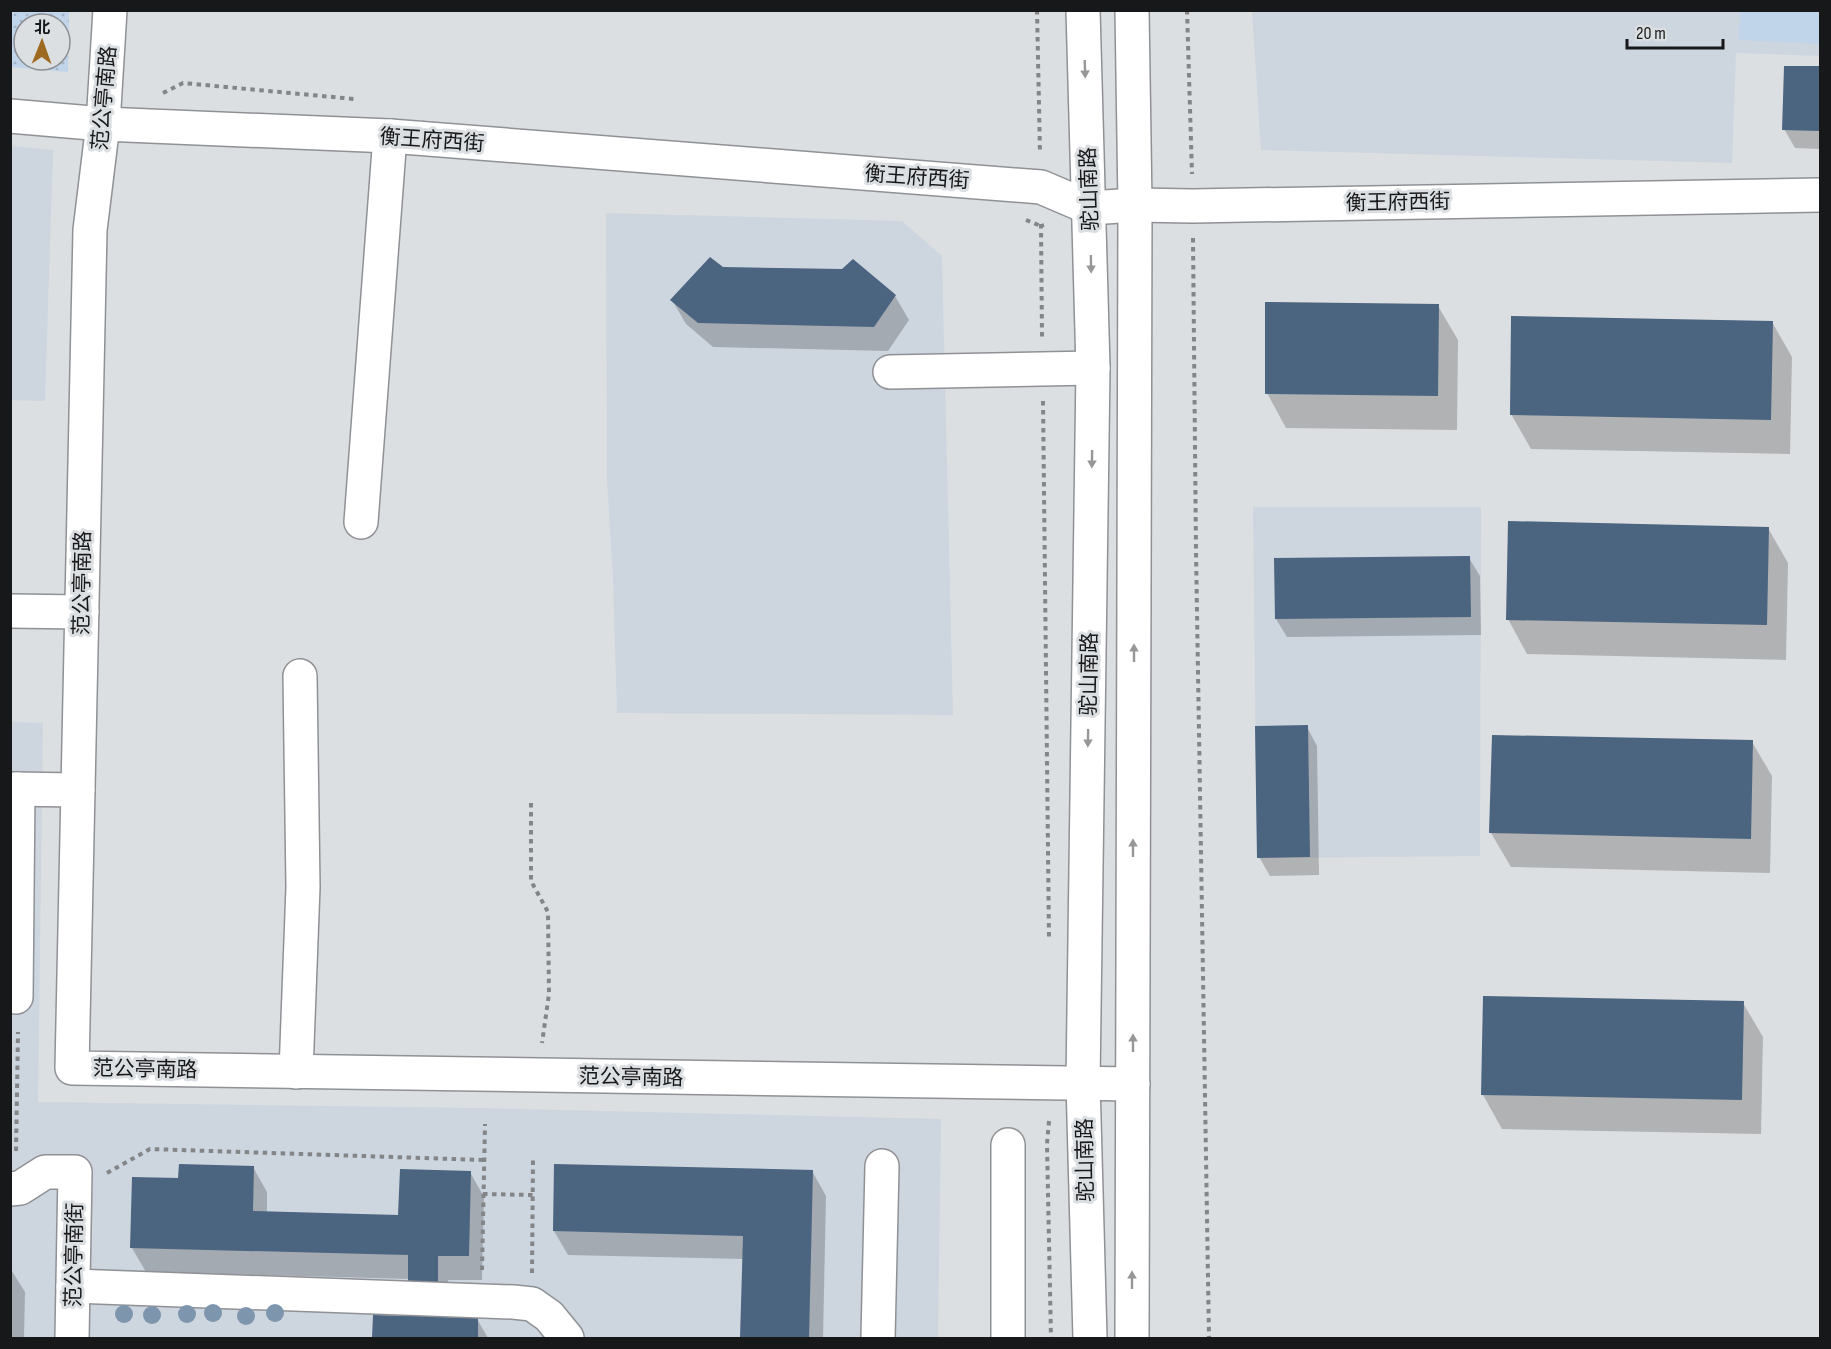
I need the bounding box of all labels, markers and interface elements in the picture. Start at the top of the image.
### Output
north arrow [12,12,72,72]
scale bar [1627,12,1723,50]
text: 北 [34,19,50,38]
text: 20 m [1636,23,1666,44]
street label: 范公亭南路 [87,45,122,151]
one-way arrow [1080,59,1090,78]
street label: 衡王府西街 [379,124,485,157]
street label: 驼山南路 [1076,147,1103,231]
street label: 衡王府西街 [864,161,970,194]
street label: 衡王府西街 [1345,189,1451,216]
one-way arrow [1086,254,1096,273]
one-way arrow [1087,449,1097,468]
street label: 范公亭南路 [69,530,96,636]
street label: 驼山南路 [1076,632,1103,716]
one-way arrow [1129,644,1139,663]
one-way arrow [1083,728,1093,747]
one-way arrow [1128,839,1138,858]
one-way arrow [1128,1034,1138,1053]
street label: 范公亭南路 [92,1056,198,1083]
street label: 范公亭南路 [578,1064,684,1091]
street label: 驼山南路 [1072,1118,1099,1202]
street label: 范公亭南街 [61,1202,88,1308]
one-way arrow [1127,1271,1137,1290]

